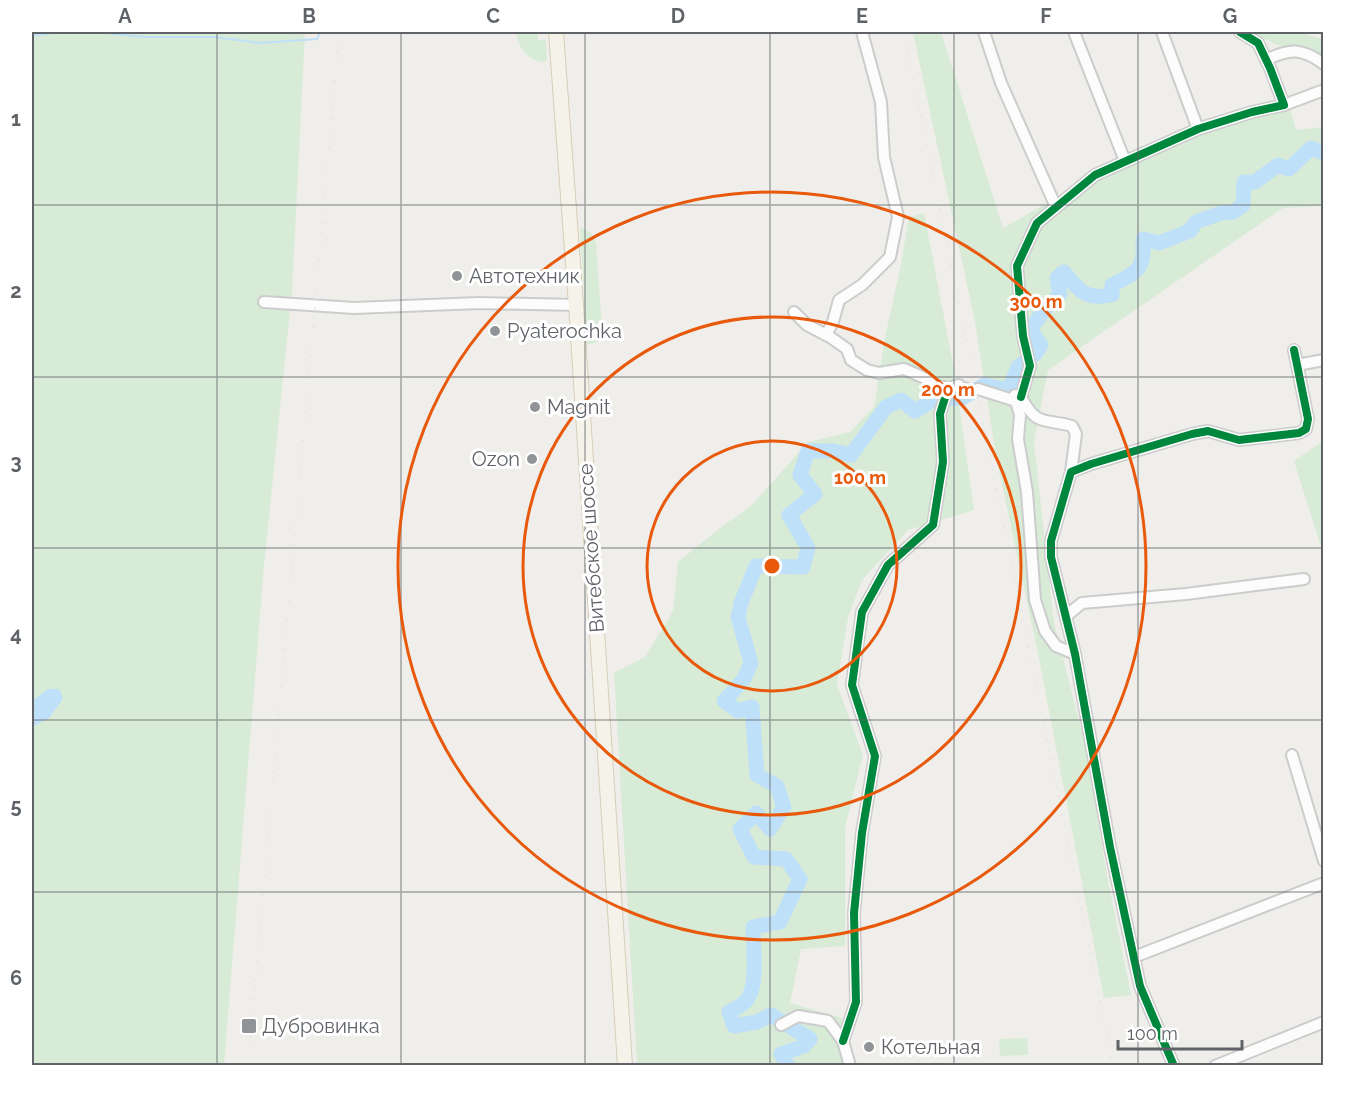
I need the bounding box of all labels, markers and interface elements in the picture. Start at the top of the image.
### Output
text: A [118,4,132,28]
text: B [302,4,316,28]
text: C [486,4,500,28]
text: D [671,4,685,28]
text: E [856,4,868,28]
text: F [1040,4,1052,28]
text: G [1223,4,1237,28]
text: 1 [11,107,21,131]
place label: Автотехник [469,264,580,288]
marker: Автотехник [450,269,464,283]
text: 2 [10,279,22,303]
text: 300 m [1009,291,1063,312]
place label: Pyaterochka [507,319,622,343]
marker: Pyaterochka [488,324,502,338]
text: 200 m [921,379,975,400]
place label: Magnit [547,395,611,419]
marker: Magnit [528,400,542,414]
place label: Ozon [472,447,520,471]
text: 3 [10,450,22,474]
marker: Ozon [525,452,539,466]
street label: Витебское шоссе [573,462,609,633]
text: 100 m [834,467,886,488]
centre of rings [762,556,782,576]
text: 4 [10,622,22,646]
text: 5 [10,794,22,818]
text: 6 [10,966,22,990]
scale bar [1118,1013,1242,1051]
place label: Дубровинка [262,1014,380,1038]
marker: Дубровинка [240,1017,258,1035]
text: 100 m [1127,1023,1178,1044]
place label: Котельная [881,1035,980,1059]
marker: Котельная [862,1040,876,1054]

